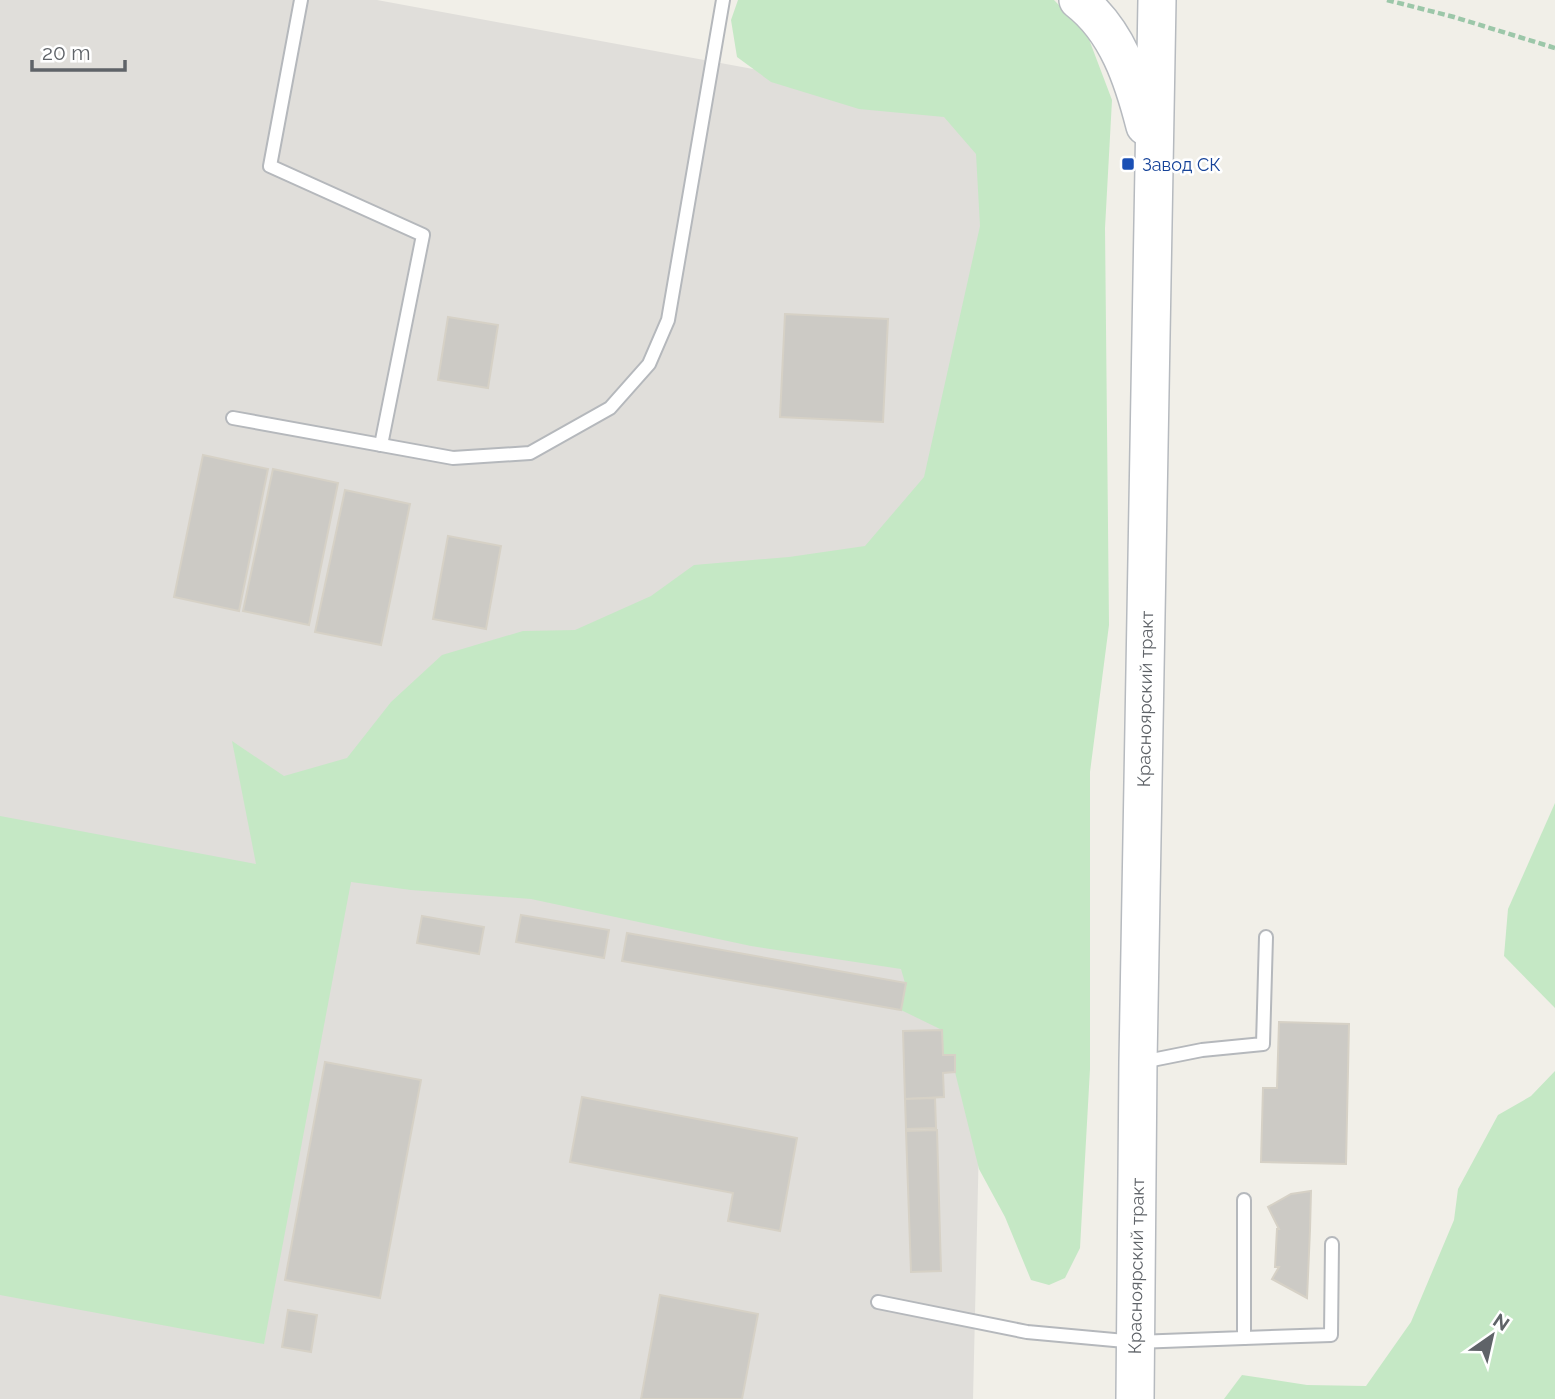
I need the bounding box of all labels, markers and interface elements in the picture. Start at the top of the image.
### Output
scale bar [32,28,124,72]
text: 20 m [42,40,90,65]
place label: Завод СК [1142,154,1221,175]
marker: Завод СК [1120,156,1136,172]
street label: Красноярский тракт [1133,610,1157,787]
street label: Красноярский тракт [1124,1177,1148,1354]
north arrow [1457,1301,1527,1371]
text: N [1489,1309,1514,1335]

